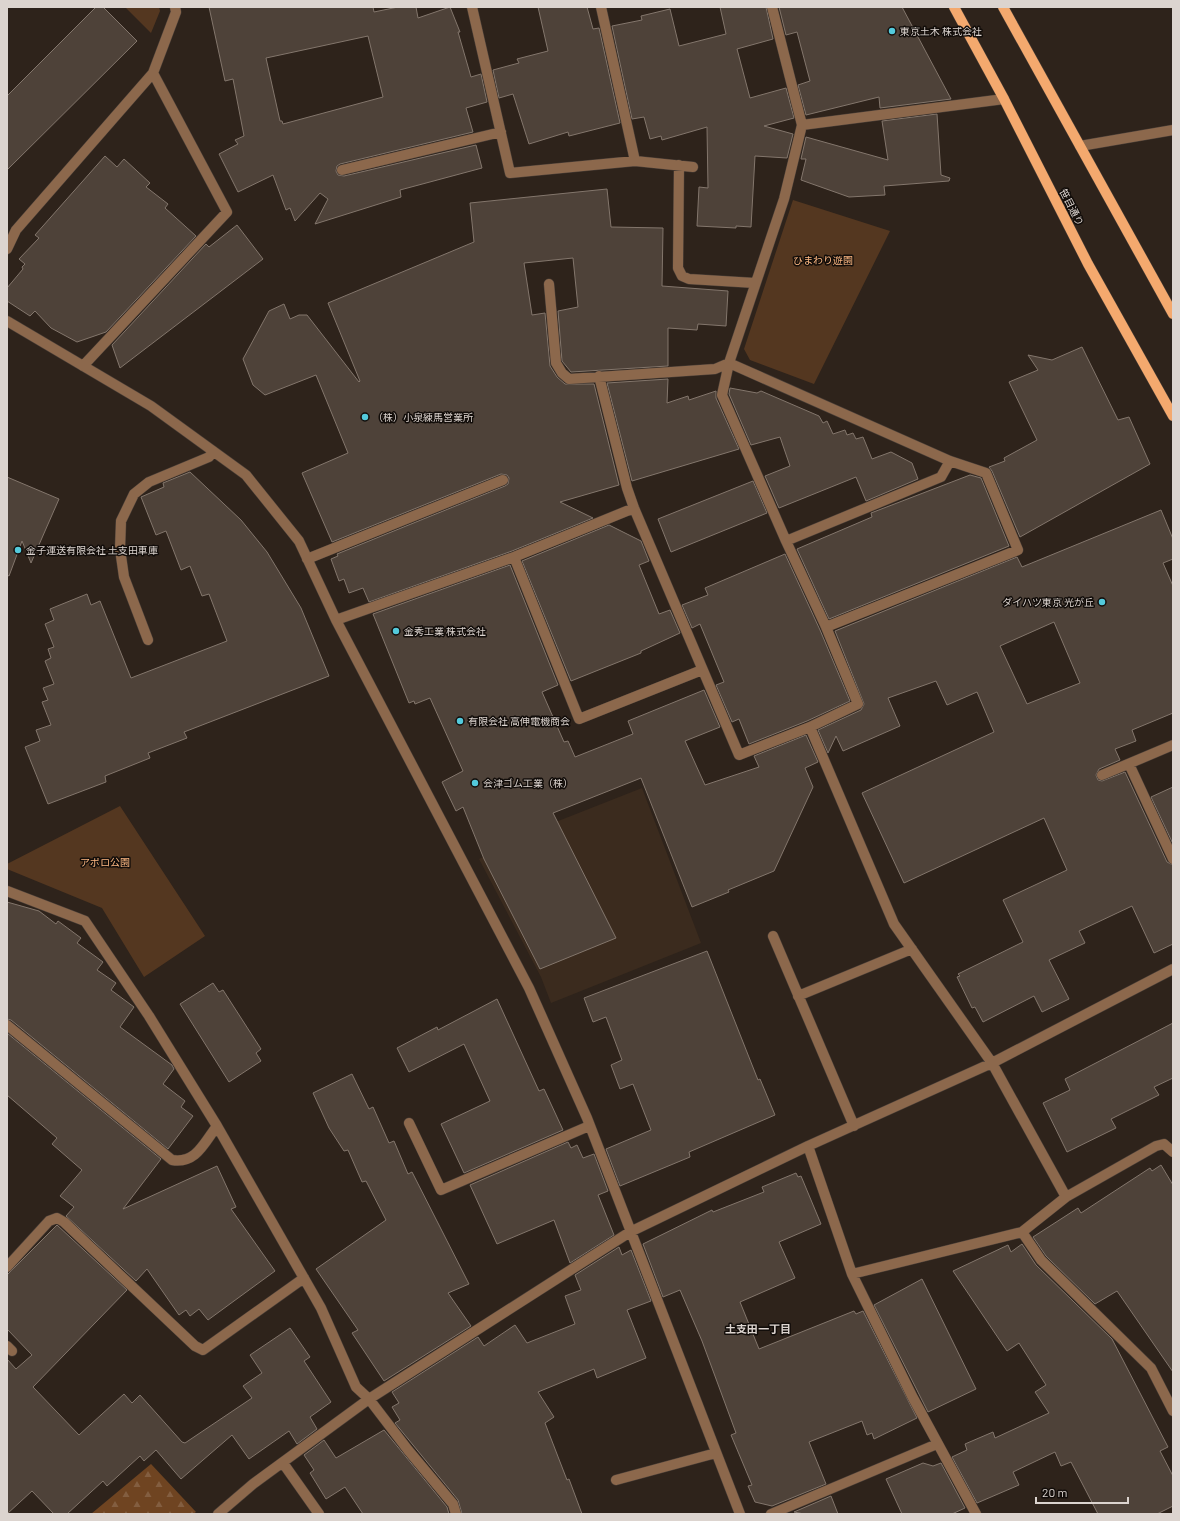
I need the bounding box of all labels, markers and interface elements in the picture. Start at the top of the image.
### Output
place label: 東京土木 株式会社 [900,25,982,37]
marker: 東京土木 株式会社 [887,26,897,36]
street label: 笹目通り [1058,186,1086,228]
park label: ひまわり遊園 [793,254,853,266]
place label: （株）小泉練馬営業所 [373,411,473,423]
marker: （株）小泉練馬営業所 [360,412,370,422]
place label: 金子運送有限会社 土支田車庫 [26,544,158,556]
marker: 金子運送有限会社 土支田車庫 [13,545,23,555]
place label: ダイハツ東京 光が丘 [1002,596,1094,608]
marker: ダイハツ東京 光が丘 [1097,597,1107,607]
place label: 金秀工業 株式会社 [404,625,486,637]
marker: 金秀工業 株式会社 [391,626,401,636]
place label: 有限会社 高伸電機商会 [468,715,570,727]
marker: 有限会社 高伸電機商会 [455,716,465,726]
place label: 会津ゴム工業（株） [483,777,573,789]
marker: 会津ゴム工業（株） [470,778,480,788]
park label: アポロ公園 [80,856,130,868]
district label: 土支田一丁目 [725,1322,791,1335]
scale bar [1036,1479,1128,1505]
text: 20 m [1042,1485,1068,1499]

